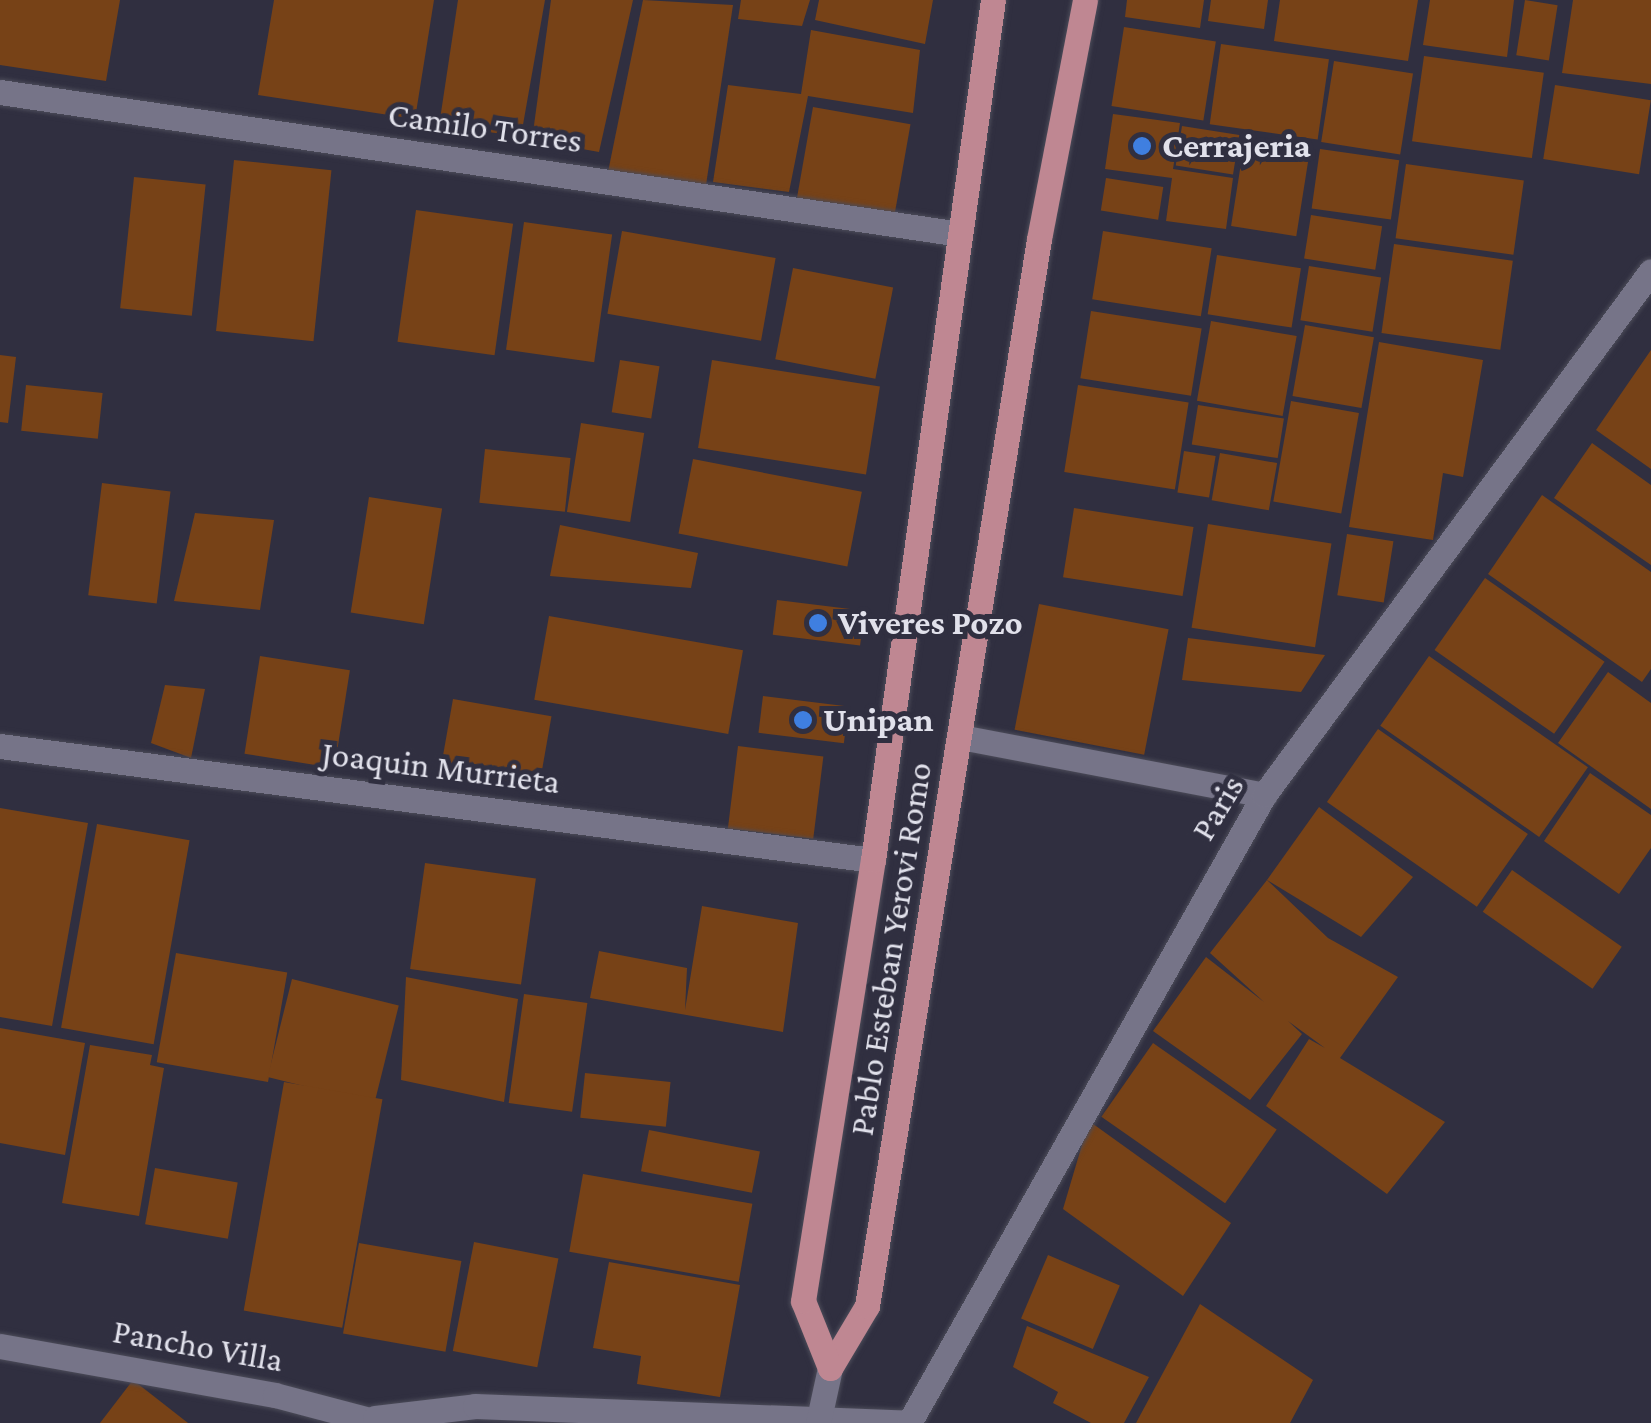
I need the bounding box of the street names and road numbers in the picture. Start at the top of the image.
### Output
street label: Camilo Torres [385,94,585,162]
street label: Joaquin Murrieta [320,733,562,803]
street label: Pablo Esteban Yerovi Romo [841,759,941,1139]
street label: Paris [1182,768,1254,848]
street label: Pancho Villa [110,1310,286,1382]

